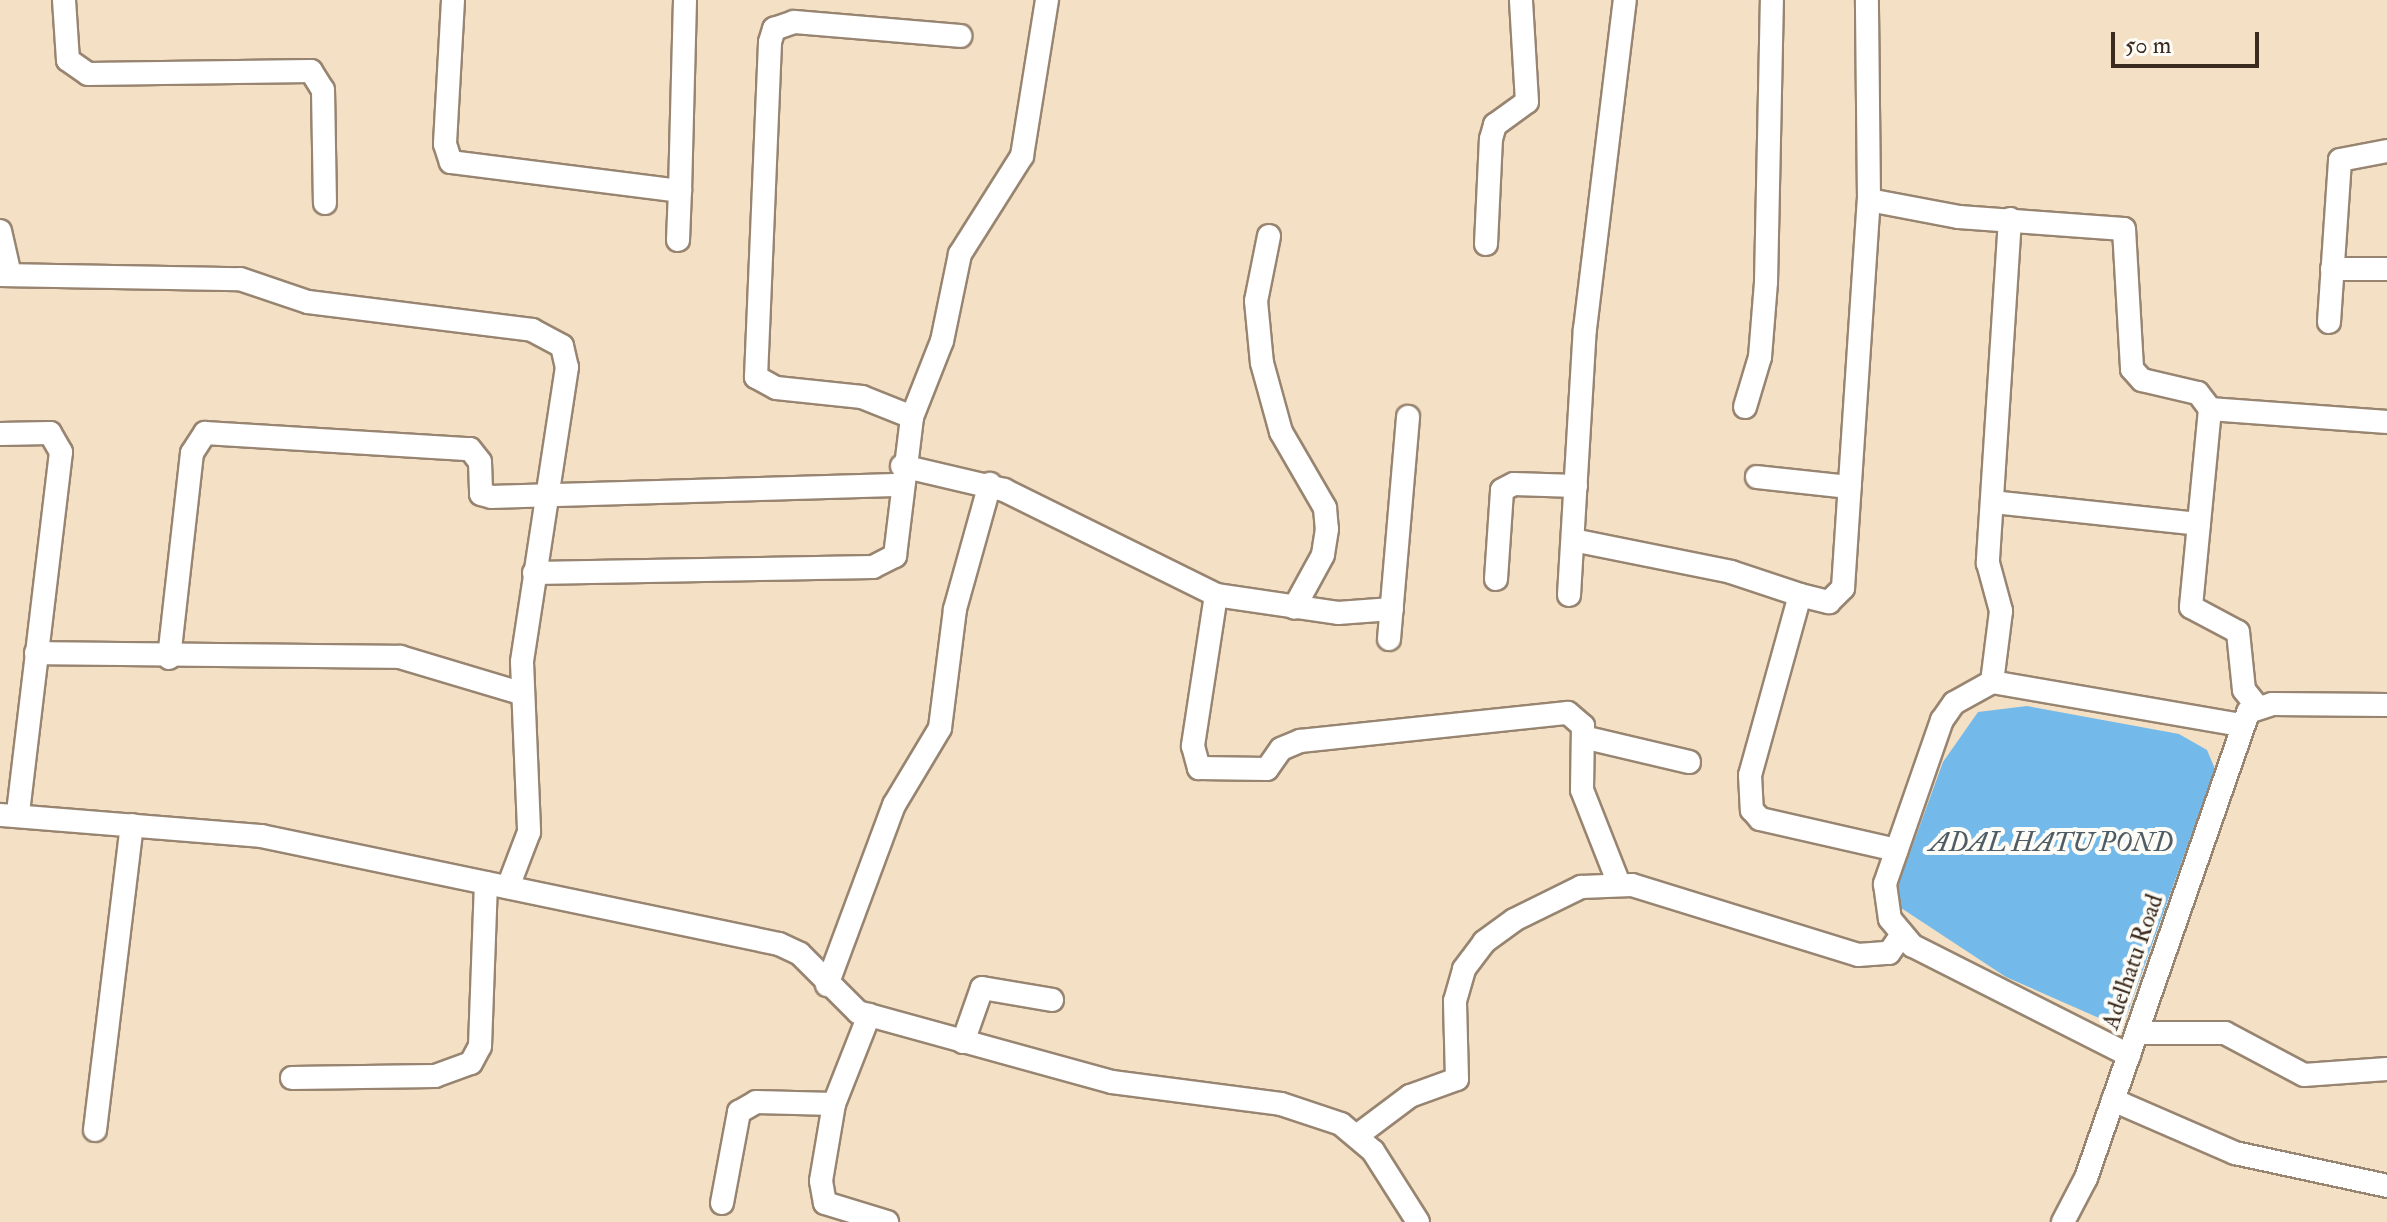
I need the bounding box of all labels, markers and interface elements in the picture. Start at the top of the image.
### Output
scale bar [2115,16,2263,66]
text: 50 m [2125,30,2171,61]
water label: ADAL HATU POND [1929,828,2173,860]
street label: Adelhatu Road [2096,891,2170,1033]

